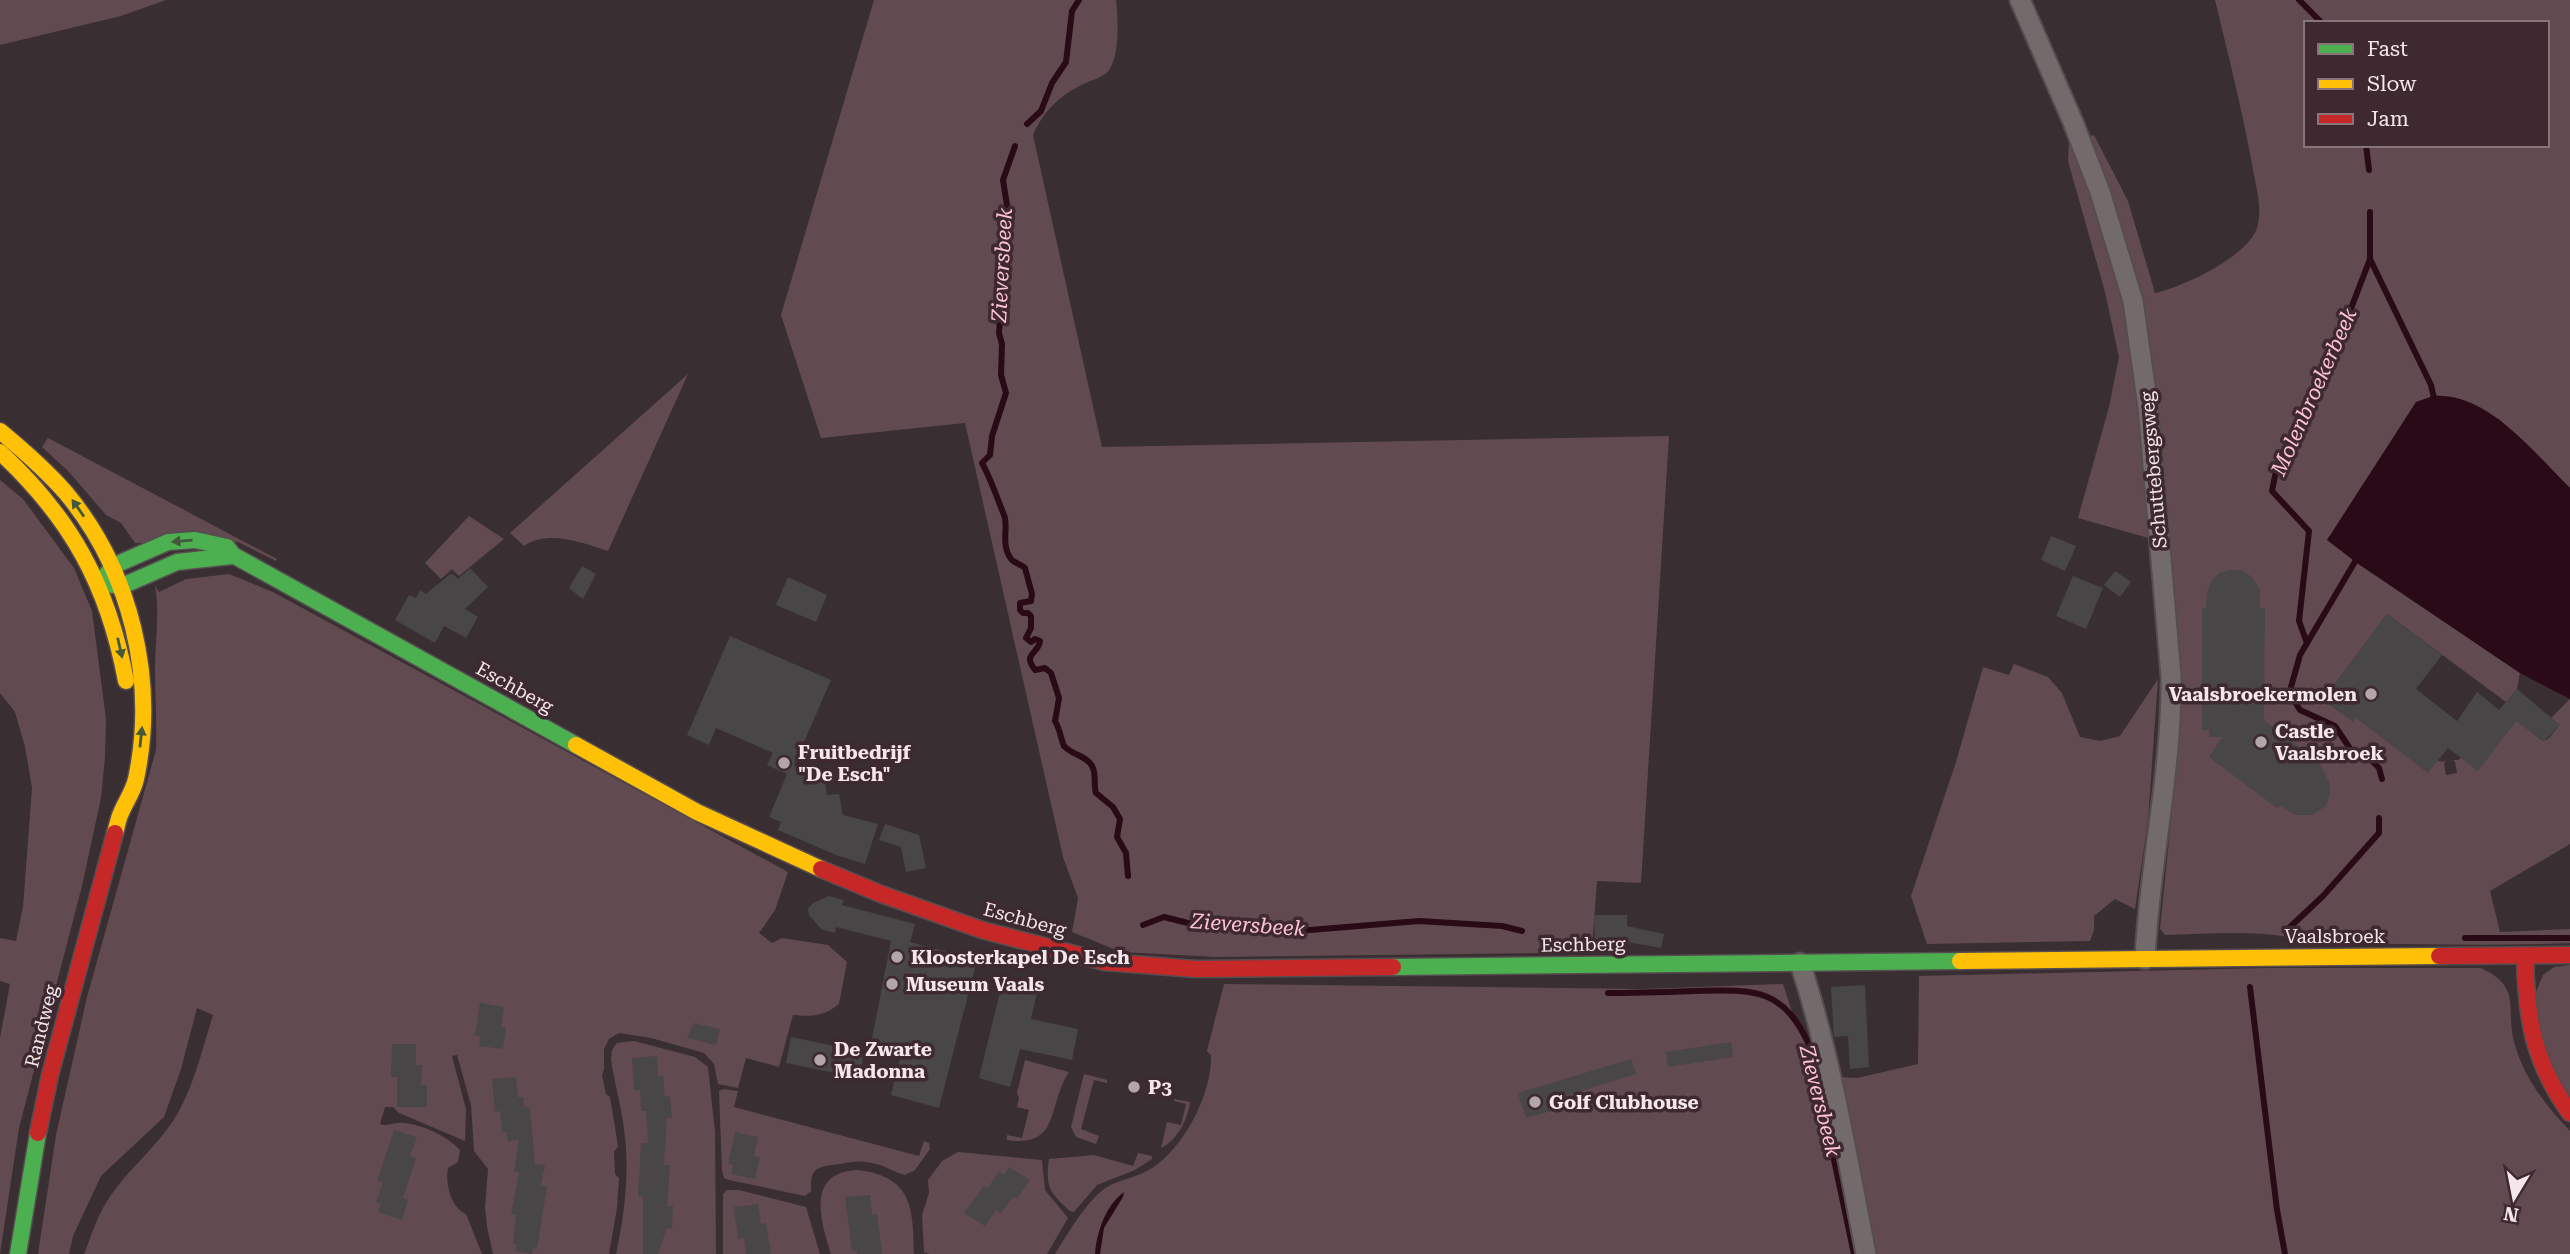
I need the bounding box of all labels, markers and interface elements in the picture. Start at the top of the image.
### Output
legend [2304,21,2549,147]
text: Fast [2367,37,2408,61]
text: Slow [2367,72,2417,96]
text: Jam [2367,107,2409,131]
water label: Zieversbeek [987,207,1017,324]
water label: Molenbroekerbeek [2266,304,2362,480]
street label: Schuttebergsweg [2135,390,2172,549]
one-way arrow [71,499,85,517]
one-way arrow [170,536,192,547]
one-way arrow [115,638,126,660]
street label: Eschberg [472,657,558,718]
place label: Vaalsbroekermolen [2169,683,2357,706]
marker: Vaalsbroekermolen [2363,686,2379,702]
place label: Castle Vaalsbroek [2275,720,2384,765]
one-way arrow [136,725,147,747]
marker: Castle Vaalsbroek [2253,734,2269,750]
place label: Fruitbedrijf "De Esch" [798,741,912,786]
marker: Fruitbedrijf "De Esch" [776,755,792,771]
street label: Eschberg [981,897,1069,942]
water label: Zieversbeek [1189,909,1306,941]
street label: Vaalsbroek [2284,925,2386,948]
street label: Eschberg [1540,932,1626,957]
place label: Kloosterkapel De Esch [911,946,1130,969]
marker: Kloosterkapel De Esch [889,949,905,965]
place label: Museum Vaals [906,973,1044,996]
marker: Museum Vaals [884,976,900,992]
street label: Randweg [20,982,63,1070]
place label: De Zwarte Madonna [834,1038,932,1083]
water label: Zieversbeek [1794,1042,1846,1160]
marker: De Zwarte Madonna [812,1052,828,1068]
place label: P3 [1148,1076,1172,1099]
marker: P3 [1126,1079,1142,1095]
place label: Golf Clubhouse [1549,1091,1699,1114]
marker: Golf Clubhouse [1527,1094,1543,1110]
north arrow [2479,1163,2549,1233]
text: N [2502,1202,2520,1227]

